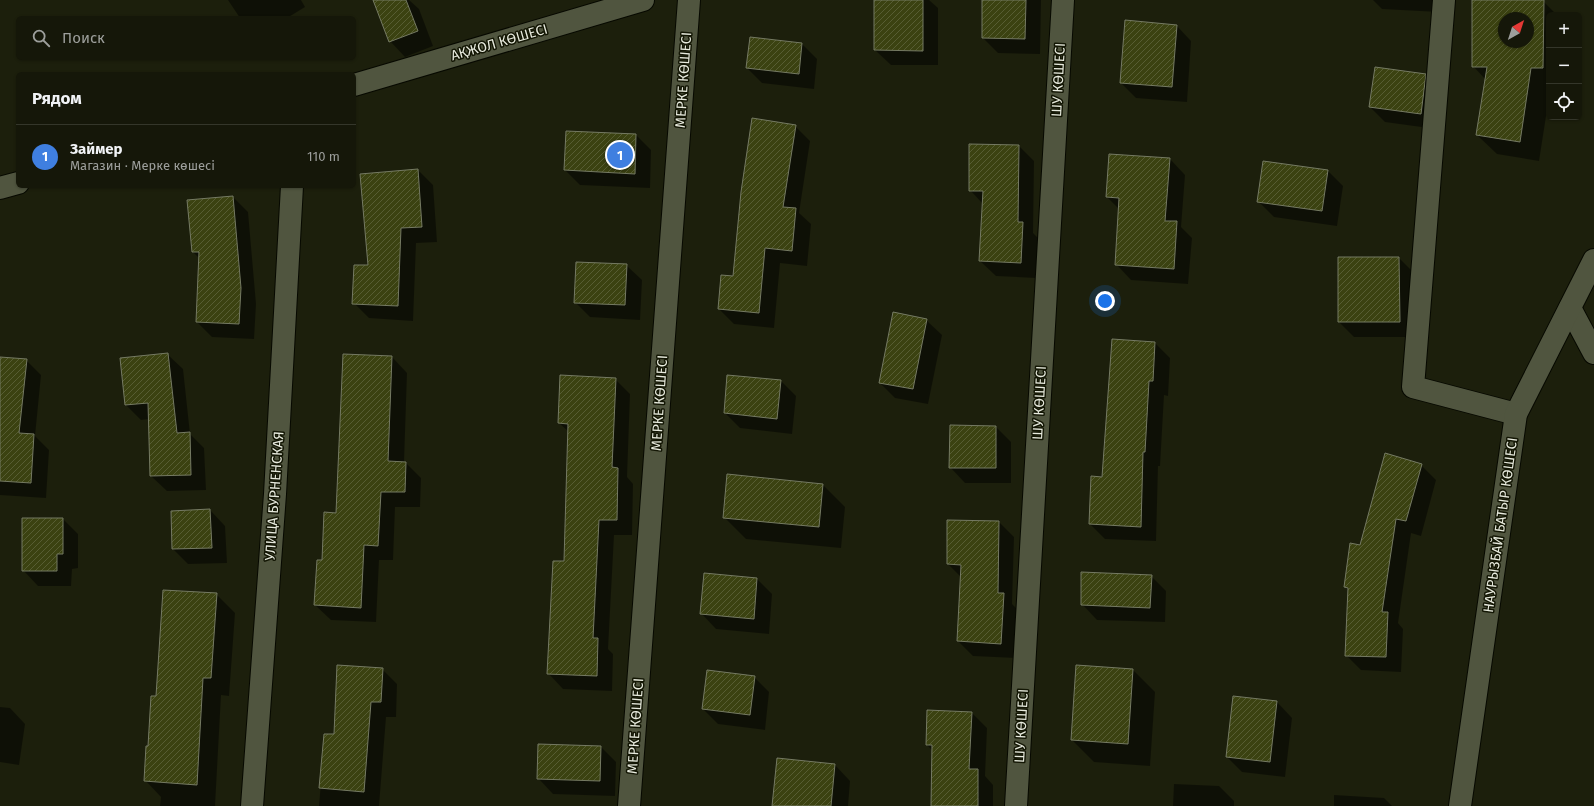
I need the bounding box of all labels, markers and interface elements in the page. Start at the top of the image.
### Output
north arrow [1498,12,1534,48]
map controls [1546,12,1582,120]
button: + [1546,12,1582,48]
search box [16,16,356,60]
street label: АҚЖОЛ КӨШЕСІ [449,21,549,64]
icon: search [30,27,52,49]
text: Поиск [62,29,105,47]
street label: МЕРКЕ КӨШЕСІ [672,32,695,128]
street label: ШУ КӨШЕСІ [1048,43,1069,118]
button: − [1546,48,1582,84]
button: locate [1546,84,1582,120]
text: Рядом [32,88,82,109]
text: Займер [70,140,123,158]
pin: 1 [607,140,633,170]
text: 1 [42,149,48,164]
text: 110 m [307,149,340,164]
text: Магазин · Мерке көшесі [70,158,215,173]
your location [1095,291,1115,311]
street label: МЕРКЕ КӨШЕСІ [648,355,671,451]
street label: ШУ КӨШЕСІ [1029,366,1050,441]
street label: УЛИЦА БУРНЕНСКАЯ [261,431,288,561]
street label: НАУРЫЗБАЙ БАТЫР КӨШЕСІ [1480,436,1521,614]
street label: МЕРКЕ КӨШЕСІ [624,678,647,774]
street label: ШУ КӨШЕСІ [1011,689,1032,764]

